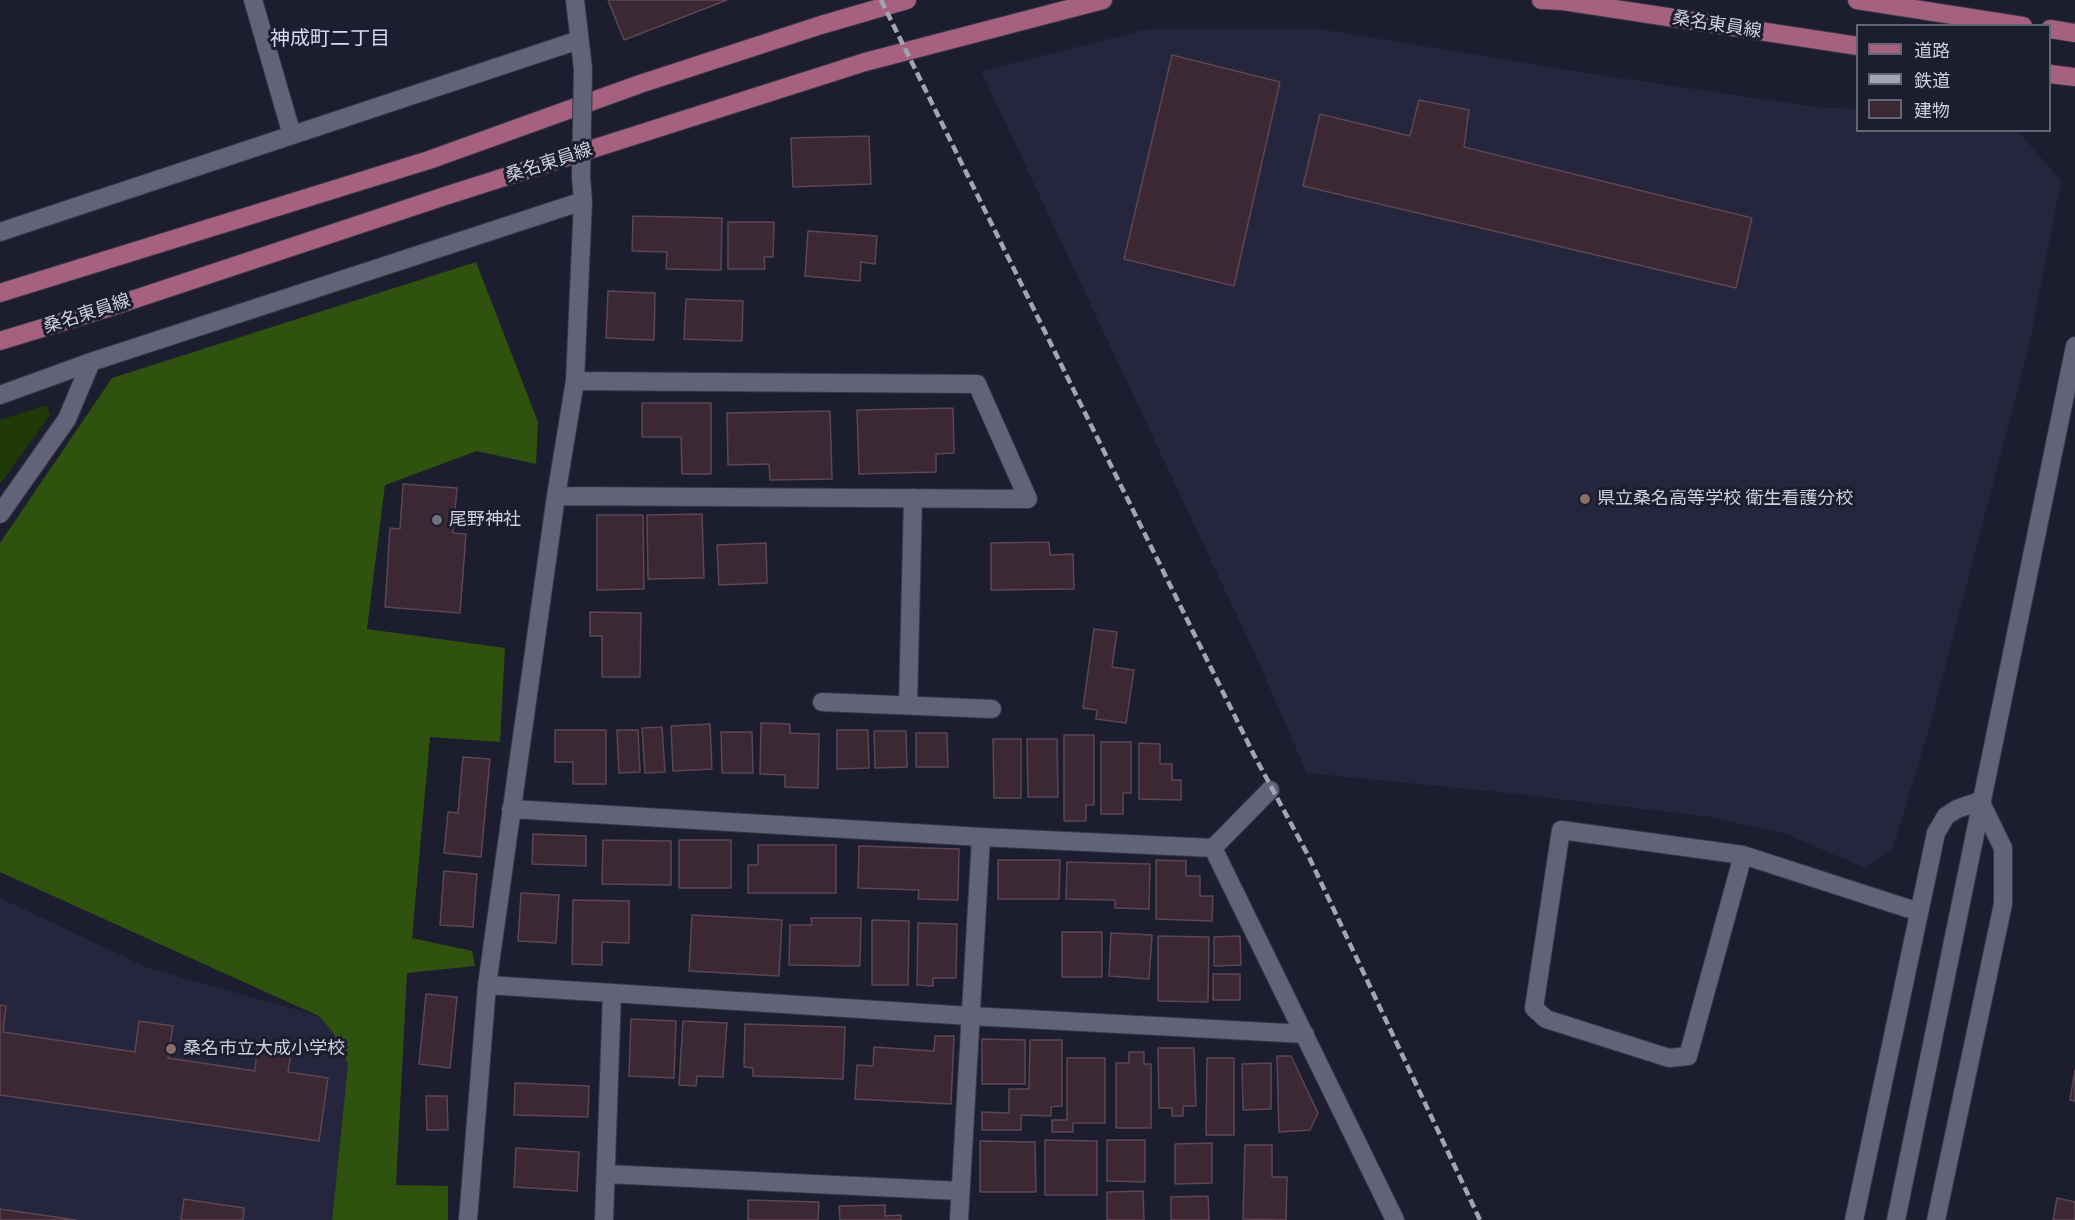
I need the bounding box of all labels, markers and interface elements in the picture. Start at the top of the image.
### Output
street label: 桑名東員線 [1671,7,1763,43]
legend [1856,24,2051,132]
district label: 神成町二丁目 [270,27,390,51]
text: 道路 [1914,39,1950,62]
text: 鉄道 [1914,69,1950,92]
text: 建物 [1914,99,1950,122]
street label: 桑名東員線 [503,139,595,187]
street label: 桑名東員線 [41,290,133,338]
place label: 県立桑名高等学校 衛生看護分校 [1597,488,1853,510]
marker: 県立桑名高等学校 衛生看護分校 [1578,492,1592,506]
place label: 尾野神社 [449,509,521,531]
marker: 尾野神社 [430,513,444,527]
place label: 桑名市立大成小学校 [183,1038,345,1060]
marker: 桑名市立大成小学校 [164,1042,178,1056]

